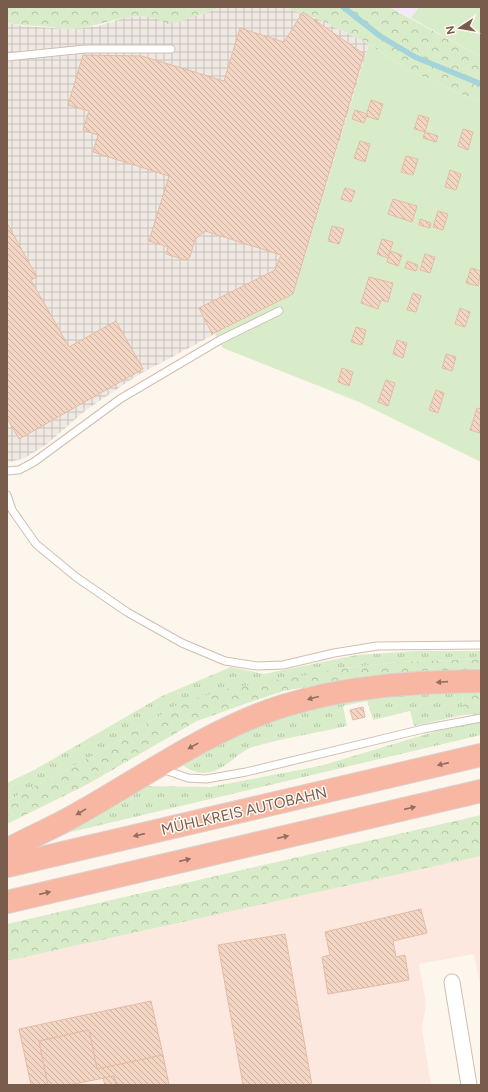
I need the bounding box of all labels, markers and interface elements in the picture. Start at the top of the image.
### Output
north arrow [440,8,480,48]
text: N [443,24,458,35]
one-way arrow [436,678,448,685]
one-way arrow [307,695,319,701]
one-way arrow [187,743,199,750]
one-way arrow [437,761,449,767]
street label: MÜHLKREIS AUTOBAHN [159,783,329,839]
one-way arrow [404,804,416,810]
one-way arrow [76,808,86,816]
one-way arrow [133,833,145,839]
one-way arrow [277,834,289,840]
one-way arrow [179,857,191,863]
one-way arrow [39,890,51,896]

